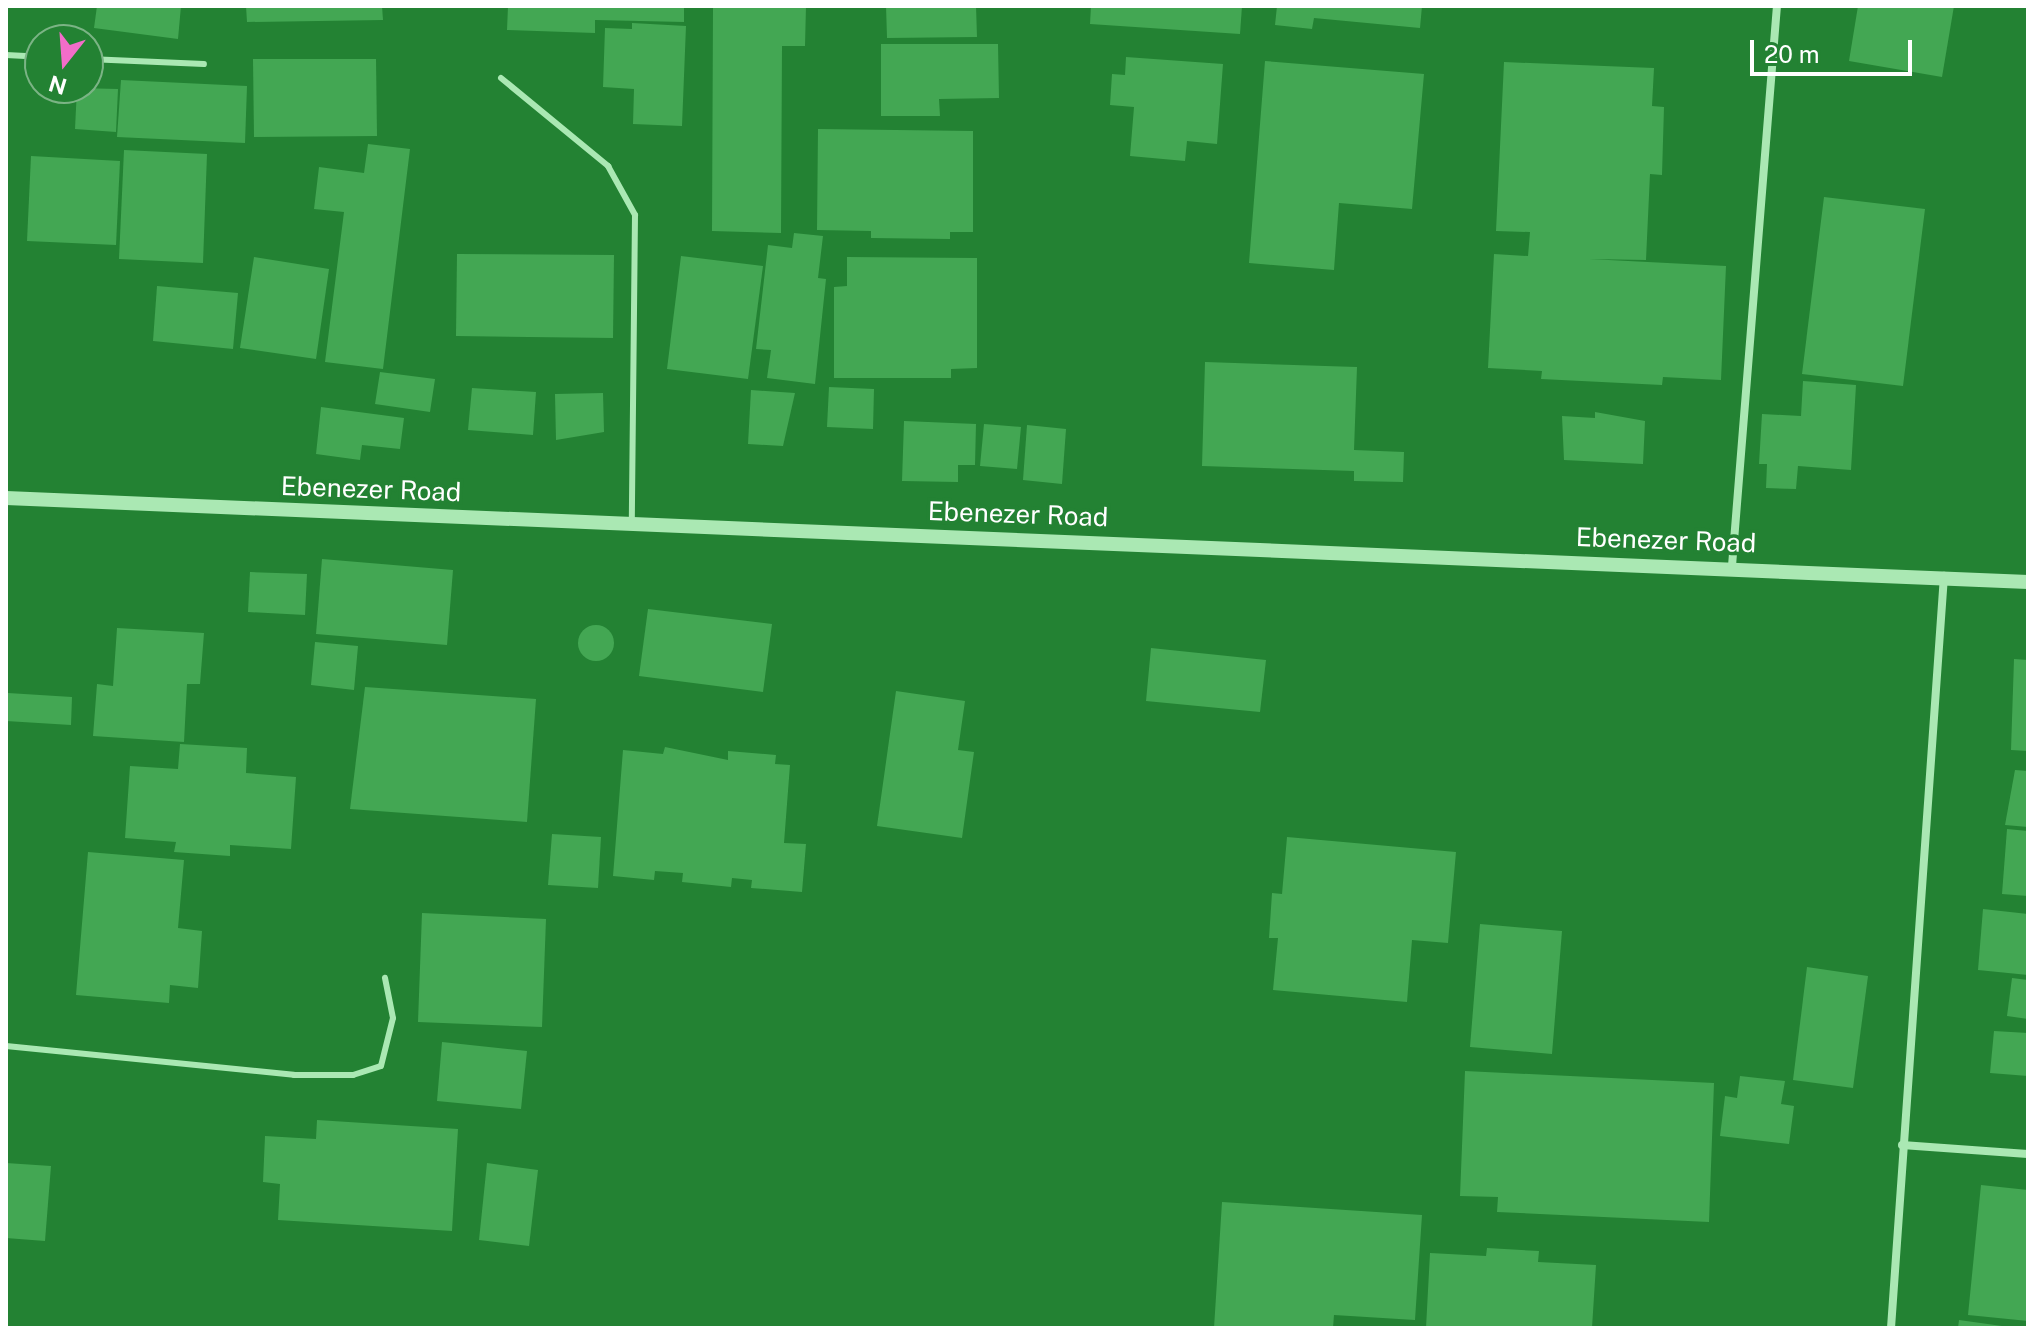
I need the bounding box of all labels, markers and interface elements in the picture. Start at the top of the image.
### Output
north arrow [24,24,104,104]
scale bar [1754,24,1916,74]
text: 20 m [1764,40,1820,68]
text: N [46,70,70,100]
street label: Ebenezer Road [280,470,462,508]
street label: Ebenezer Road [927,495,1109,533]
street label: Ebenezer Road [1575,521,1757,559]

